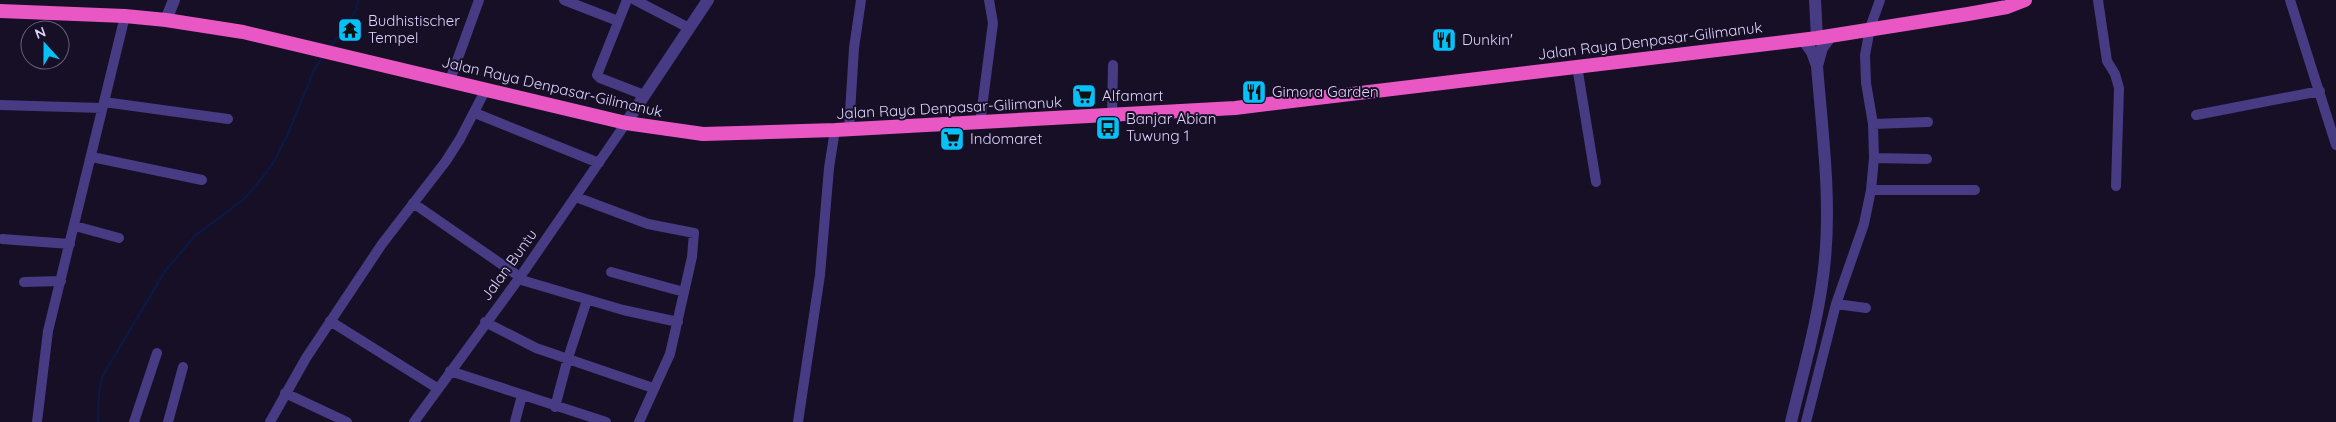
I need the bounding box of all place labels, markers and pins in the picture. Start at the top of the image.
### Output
place label: Budhistischer Tempel [368,11,460,47]
temple icon: Budhistischer Tempel [337,17,363,43]
restaurant icon: Dunkin' [1431,27,1457,53]
place label: Dunkin' [1462,30,1513,49]
restaurant icon: Gimora Garden [1241,79,1267,105]
place label: Gimora Garden [1272,82,1379,101]
supermarket icon: Alfamart [1071,83,1097,109]
place label: Alfamart [1102,86,1163,105]
place label: Banjar Abian Tuwung 1 [1126,109,1216,145]
bus stop icon: Banjar Abian Tuwung 1 [1095,115,1121,141]
supermarket icon: Indomaret [939,126,965,152]
place label: Indomaret [970,129,1042,148]

